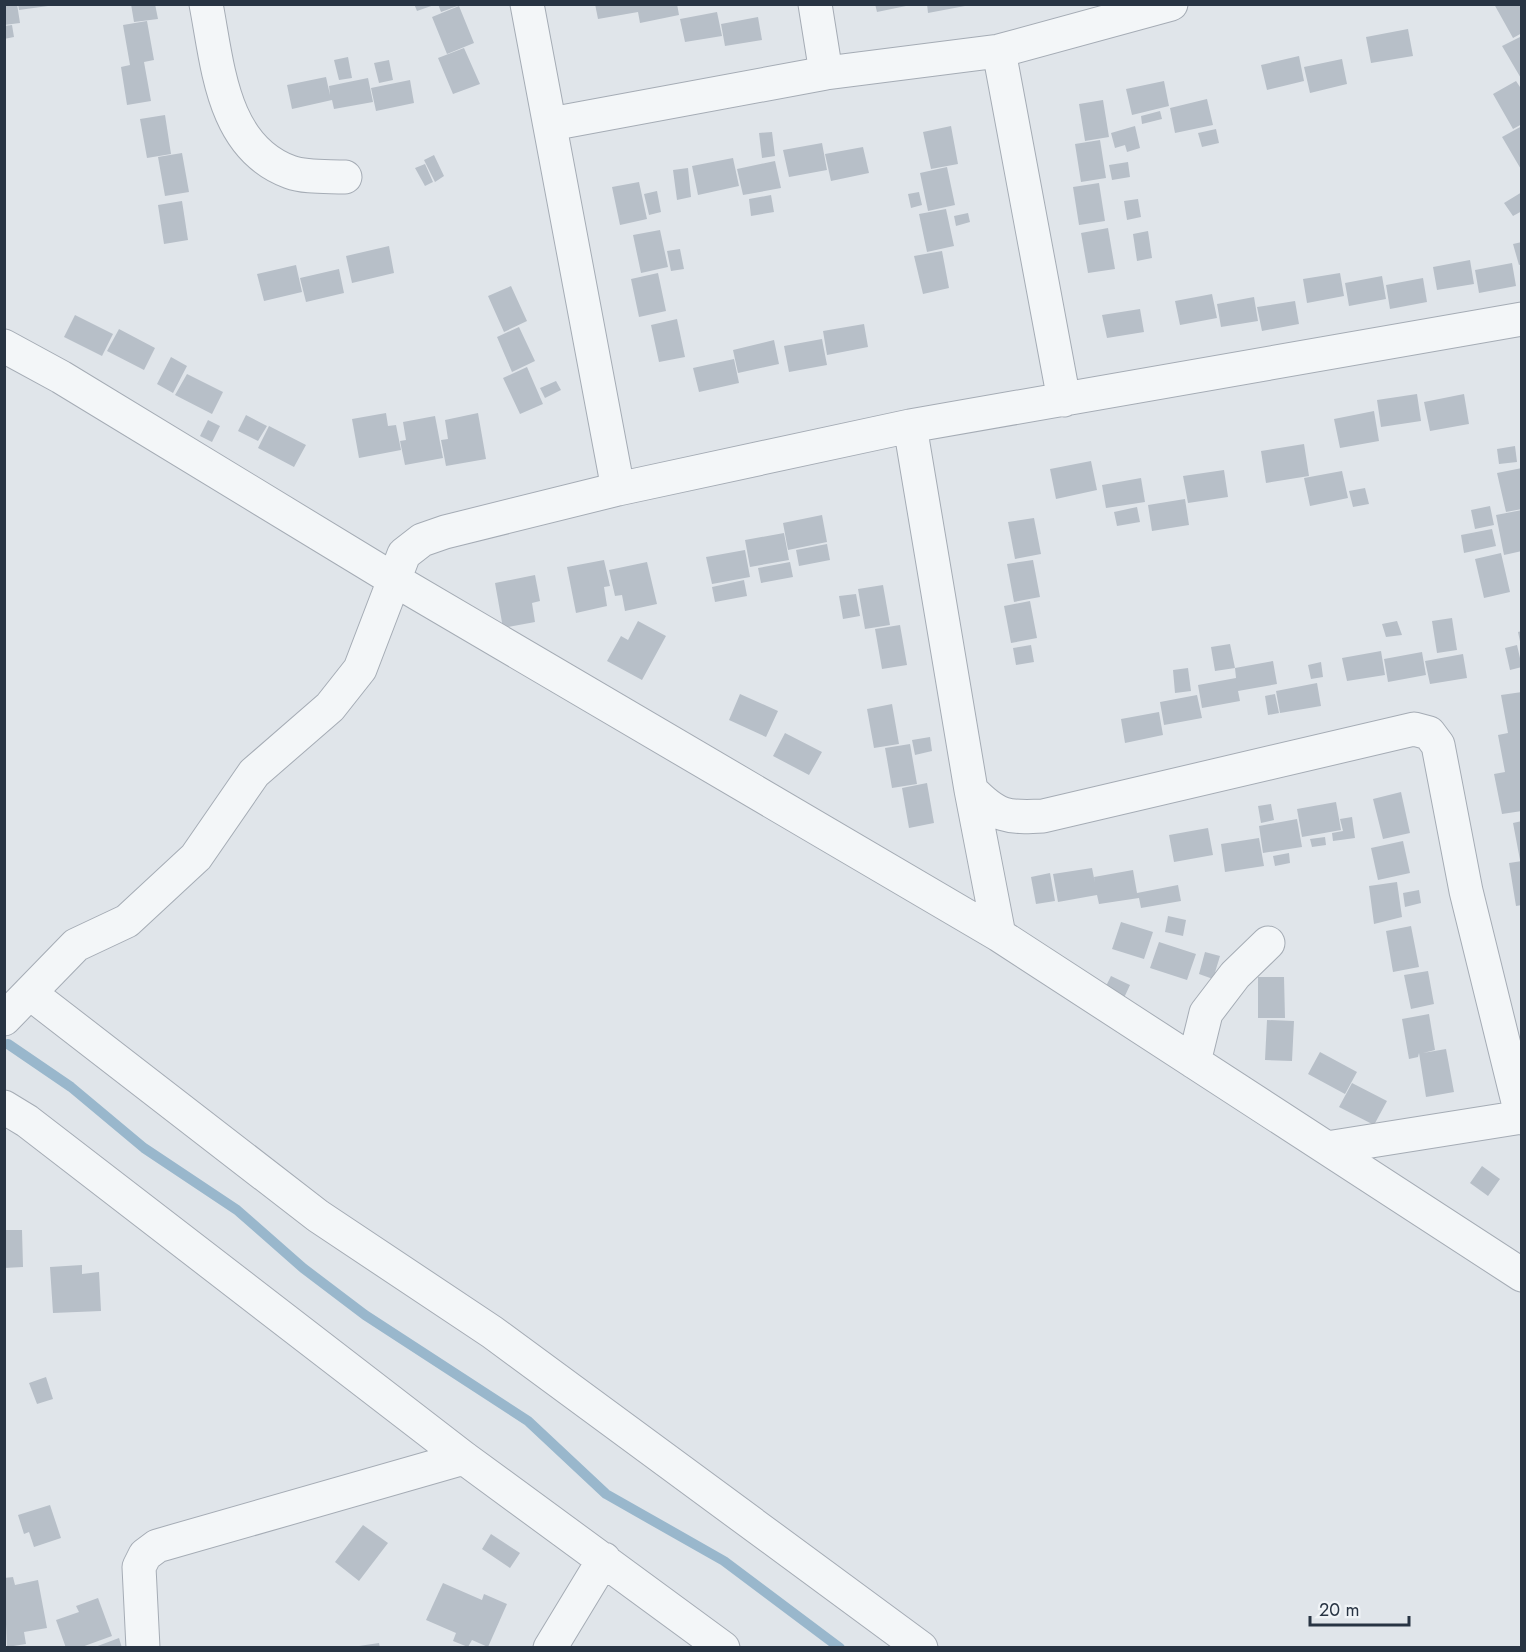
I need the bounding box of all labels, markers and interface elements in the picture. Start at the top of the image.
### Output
scale bar [1310,1589,1409,1627]
text: 20 m [1319,1597,1359,1623]

